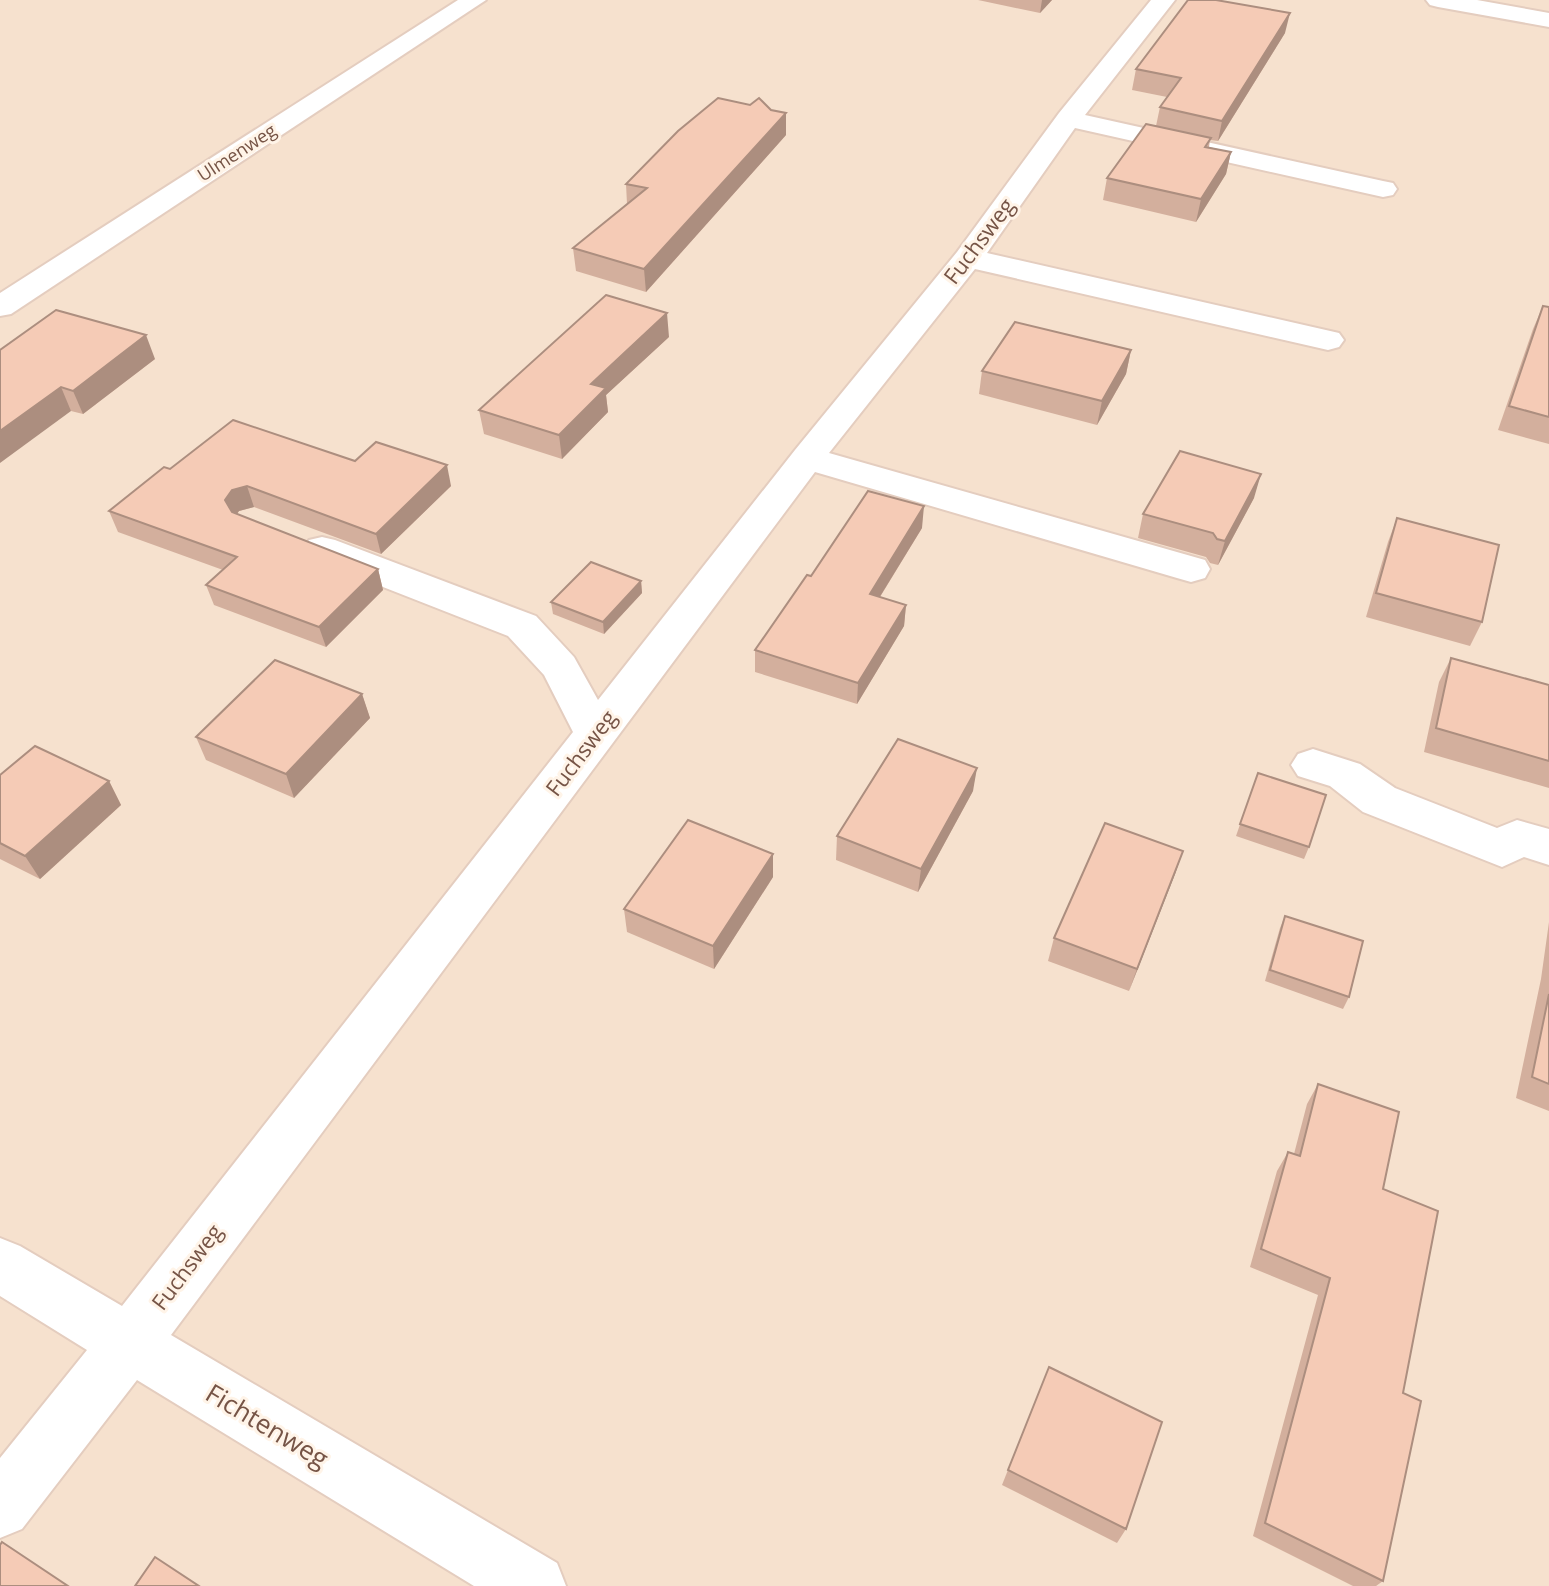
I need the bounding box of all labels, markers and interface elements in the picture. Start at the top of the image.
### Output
street label: Ulmenweg [192,118,281,187]
street label: Fuchsweg [936,191,1021,290]
street label: Fuchsweg [538,703,623,802]
street label: Fuchsweg [144,1217,229,1316]
street label: Fichtenweg [200,1374,336,1476]

